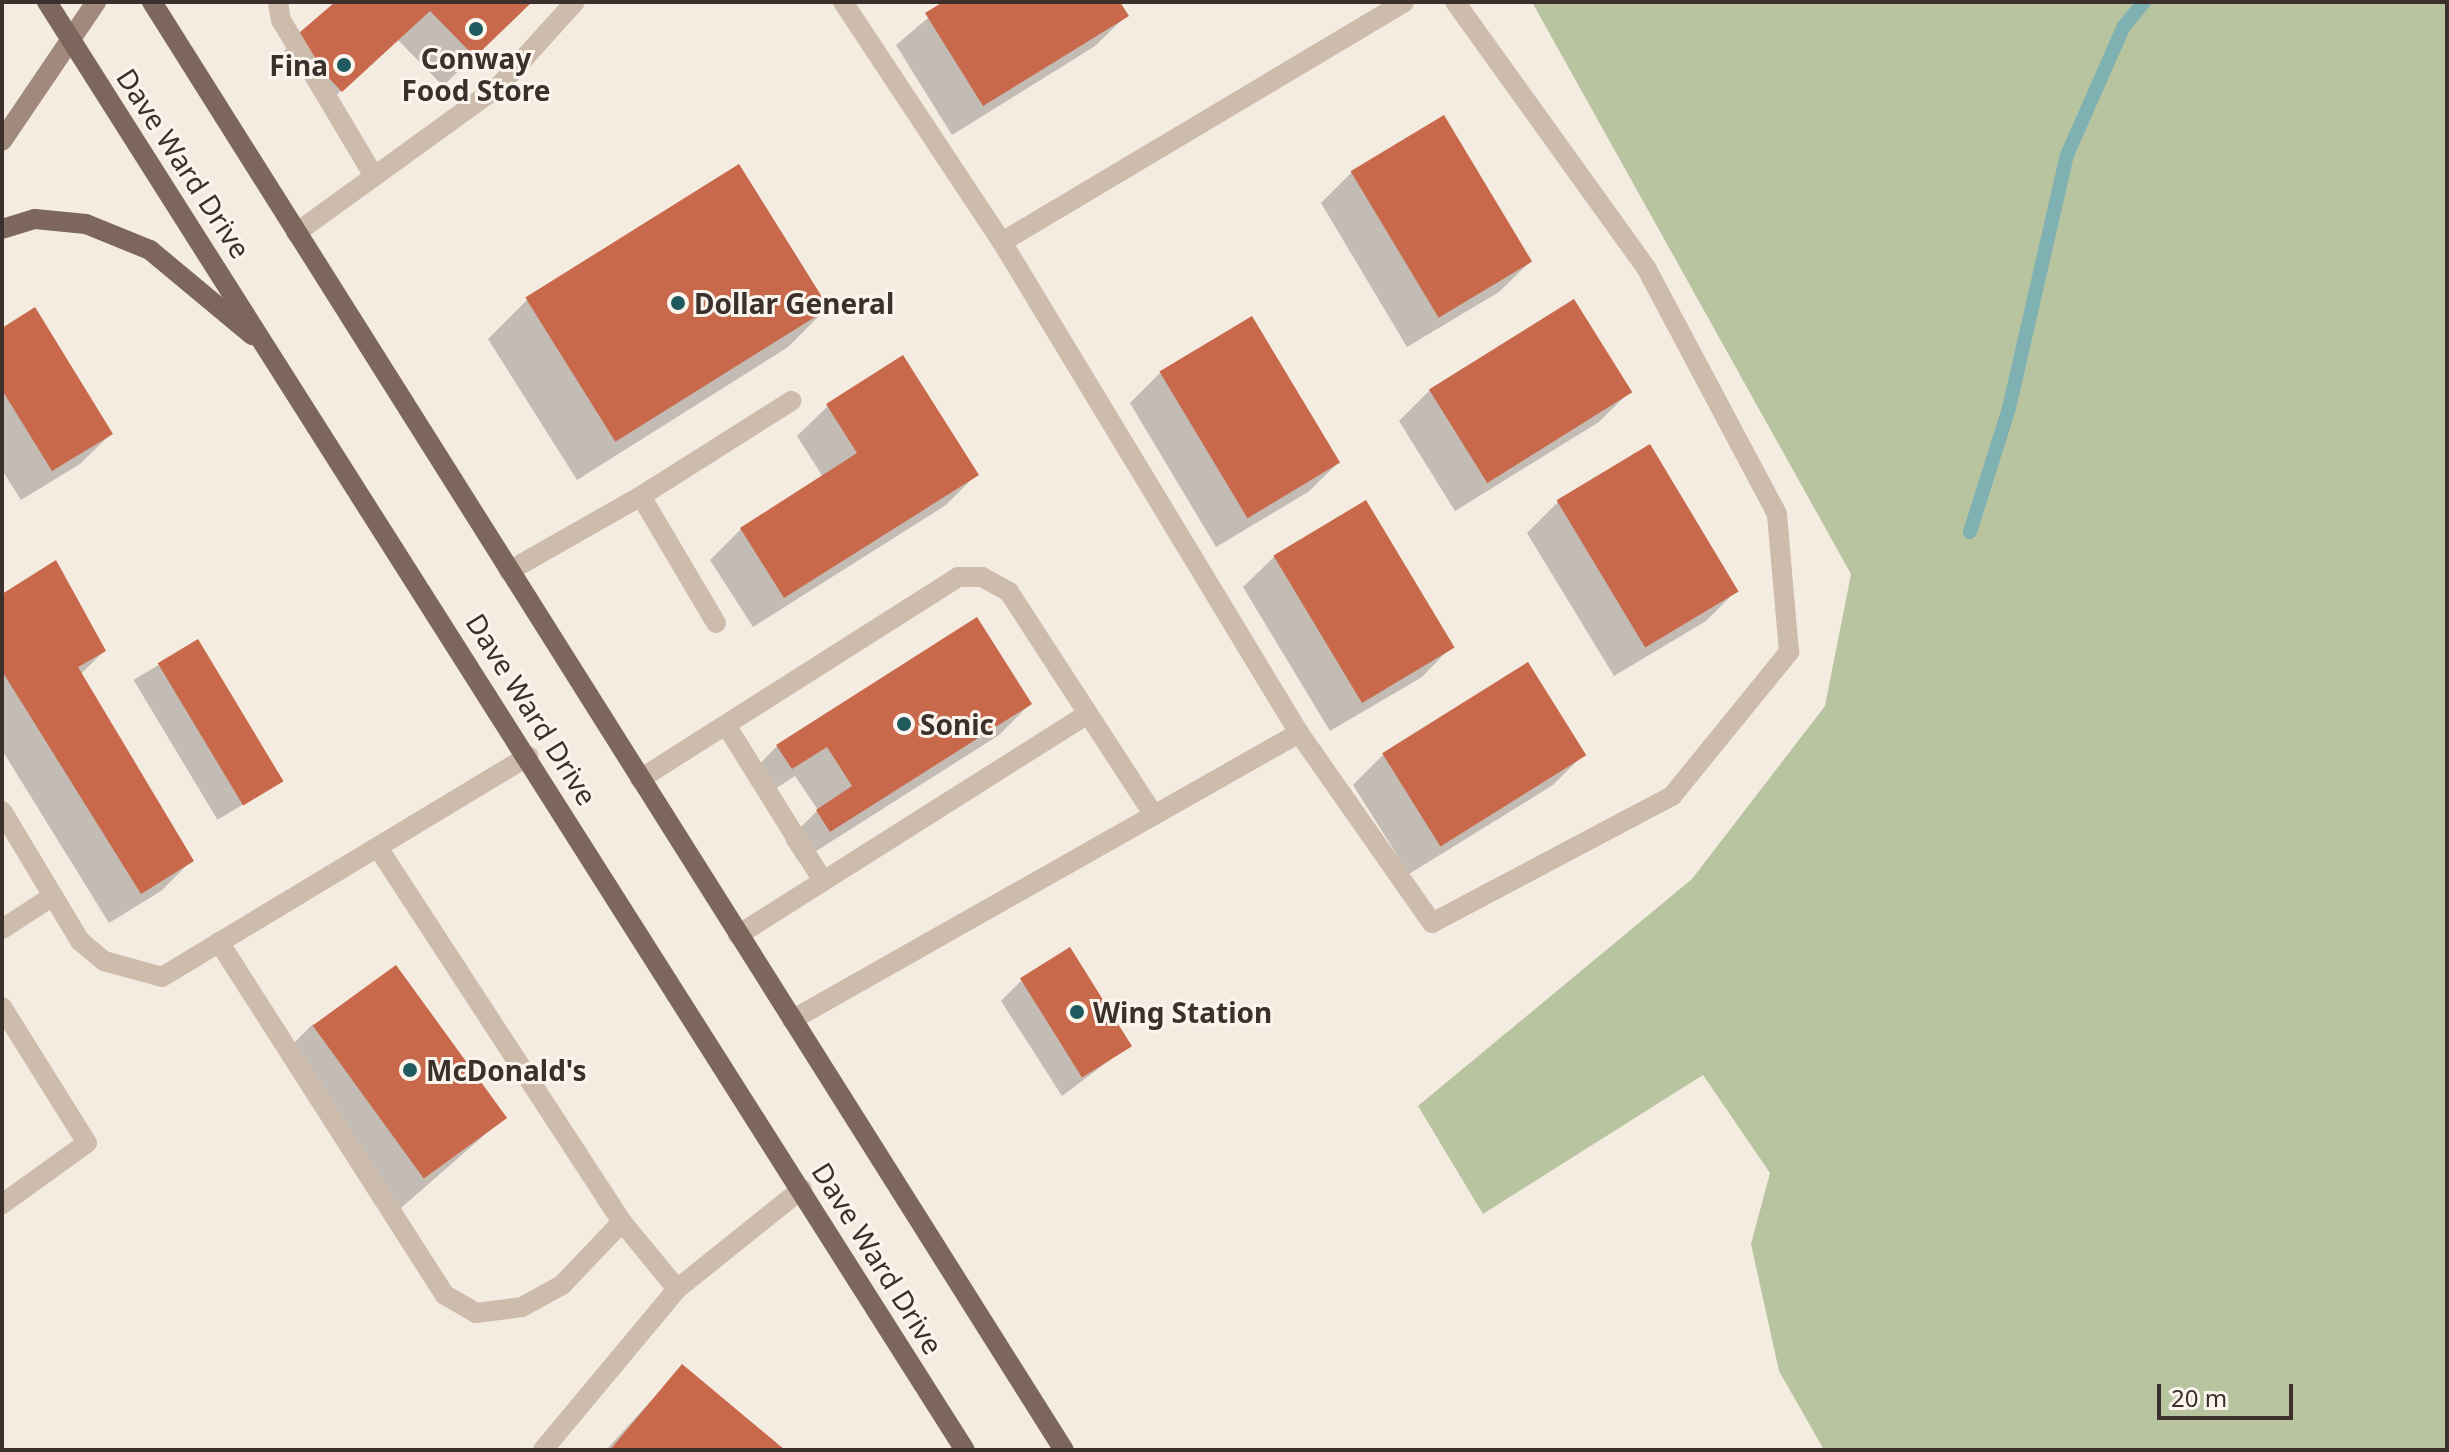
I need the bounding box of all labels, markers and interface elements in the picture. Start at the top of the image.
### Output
marker: Conway Food Store [467,20,485,38]
place label: Conway Food Store [401,41,551,107]
place label: Fina [269,48,328,82]
marker: Fina [335,56,353,74]
street label: Dave Ward Drive [110,62,258,264]
place label: Dollar General [694,286,894,320]
marker: Dollar General [669,294,687,312]
street label: Dave Ward Drive [460,607,604,811]
place label: Sonic [920,707,994,741]
marker: Sonic [895,715,913,733]
place label: Wing Station [1093,995,1272,1029]
marker: Wing Station [1068,1003,1086,1021]
place label: McDonald's [426,1053,587,1087]
marker: McDonald's [401,1061,419,1079]
street label: Dave Ward Drive [806,1156,950,1360]
scale bar [2161,1368,2297,1418]
text: 20 m [2171,1381,2227,1414]

